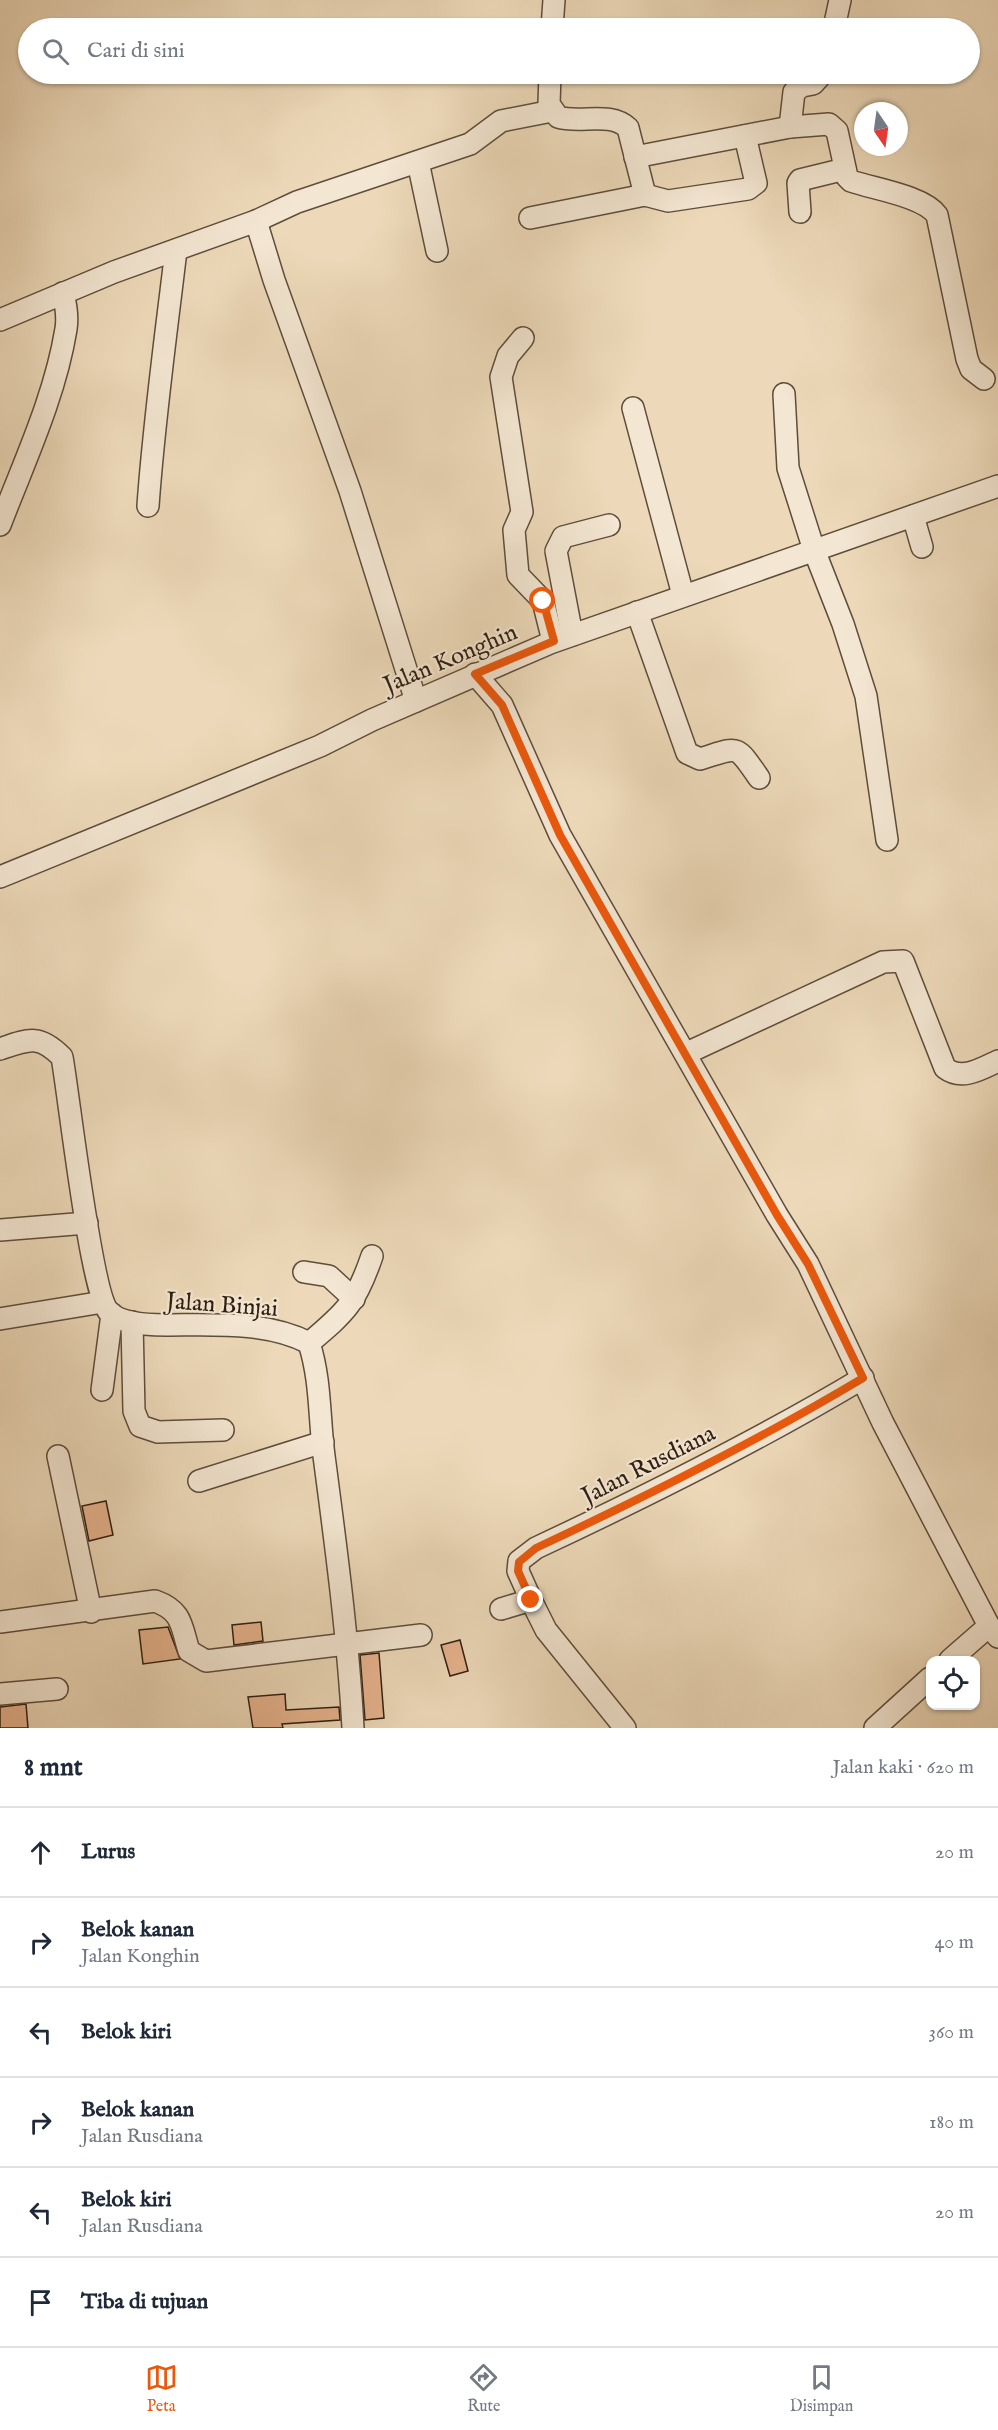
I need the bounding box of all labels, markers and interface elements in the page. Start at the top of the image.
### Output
search box [18,18,980,84]
icon: search [39,35,72,68]
text: Cari di sini [87,37,185,65]
north arrow [854,102,908,156]
route start [529,587,555,613]
street label: Jalan Konghin [376,617,522,703]
street label: Jalan Binjai [162,1286,279,1325]
street label: Jalan Rusdiana [574,1418,721,1514]
route end [517,1586,543,1612]
map controls [926,1656,980,1710]
button: locate [926,1656,980,1710]
text: 8 mnt [24,1751,83,1784]
text: Jalan kaki · 620 m [833,1755,974,1780]
icon: ahead [24,1836,57,1869]
text: Lurus [81,1838,135,1866]
text: 20 m [935,1840,974,1865]
text: Belok kanan [81,1916,194,1944]
icon: right [24,1926,57,1959]
text: 40 m [935,1930,974,1955]
text: Jalan Konghin [81,1944,200,1969]
icon: left [24,2016,57,2049]
text: Belok kiri [81,2018,172,2046]
text: 360 m [928,2020,974,2045]
text: Belok kanan [81,2096,194,2124]
icon: right [24,2106,57,2139]
text: 180 m [929,2110,974,2135]
text: Jalan Rusdiana [81,2124,203,2149]
text: Belok kiri [81,2186,172,2214]
icon: left [24,2196,57,2229]
text: 20 m [935,2200,974,2225]
text: Jalan Rusdiana [81,2214,203,2239]
icon: arrive [24,2286,57,2319]
text: Tiba di tujuan [81,2288,208,2316]
tab: Peta [145,2361,178,2417]
tab: Rute [467,2361,500,2417]
tab: Disimpan [790,2361,853,2417]

